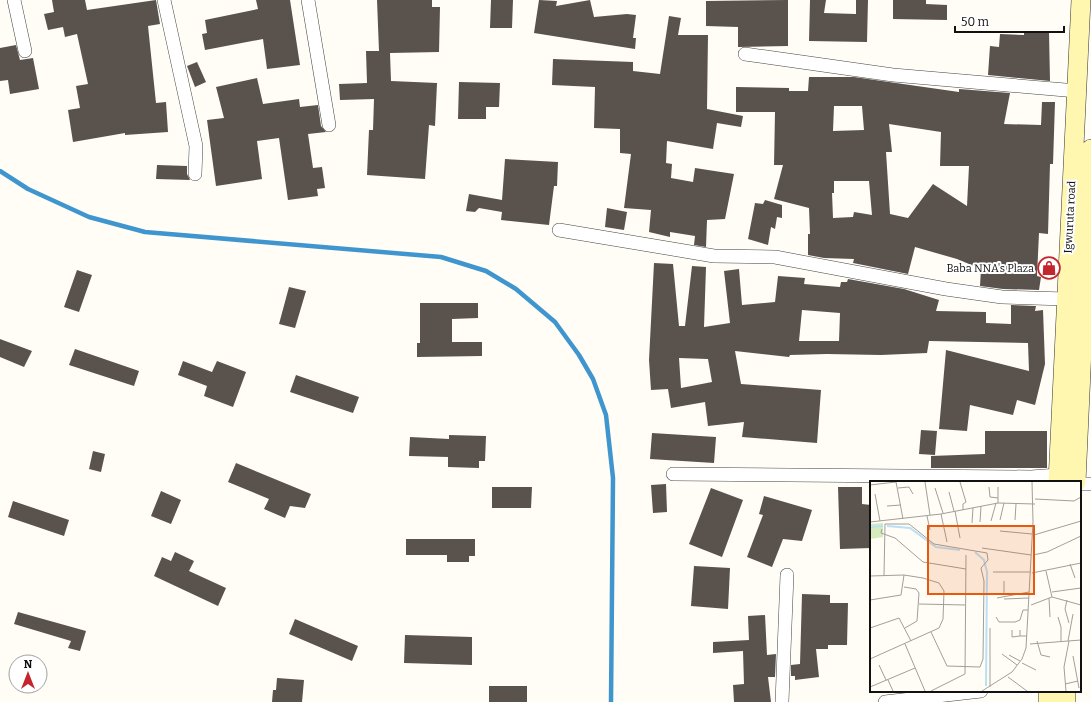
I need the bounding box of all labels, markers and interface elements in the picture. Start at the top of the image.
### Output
scale bar [955,8,1064,34]
text: 50 m [961,15,990,29]
street label: Igwuruta road [1062,180,1078,254]
shop icon: Baba NNA's Plaza [1036,255,1062,281]
place label: Baba NNA's Plaza [946,262,1034,275]
inset map [870,481,1081,692]
north arrow [8,654,48,694]
text: N [24,658,33,671]

